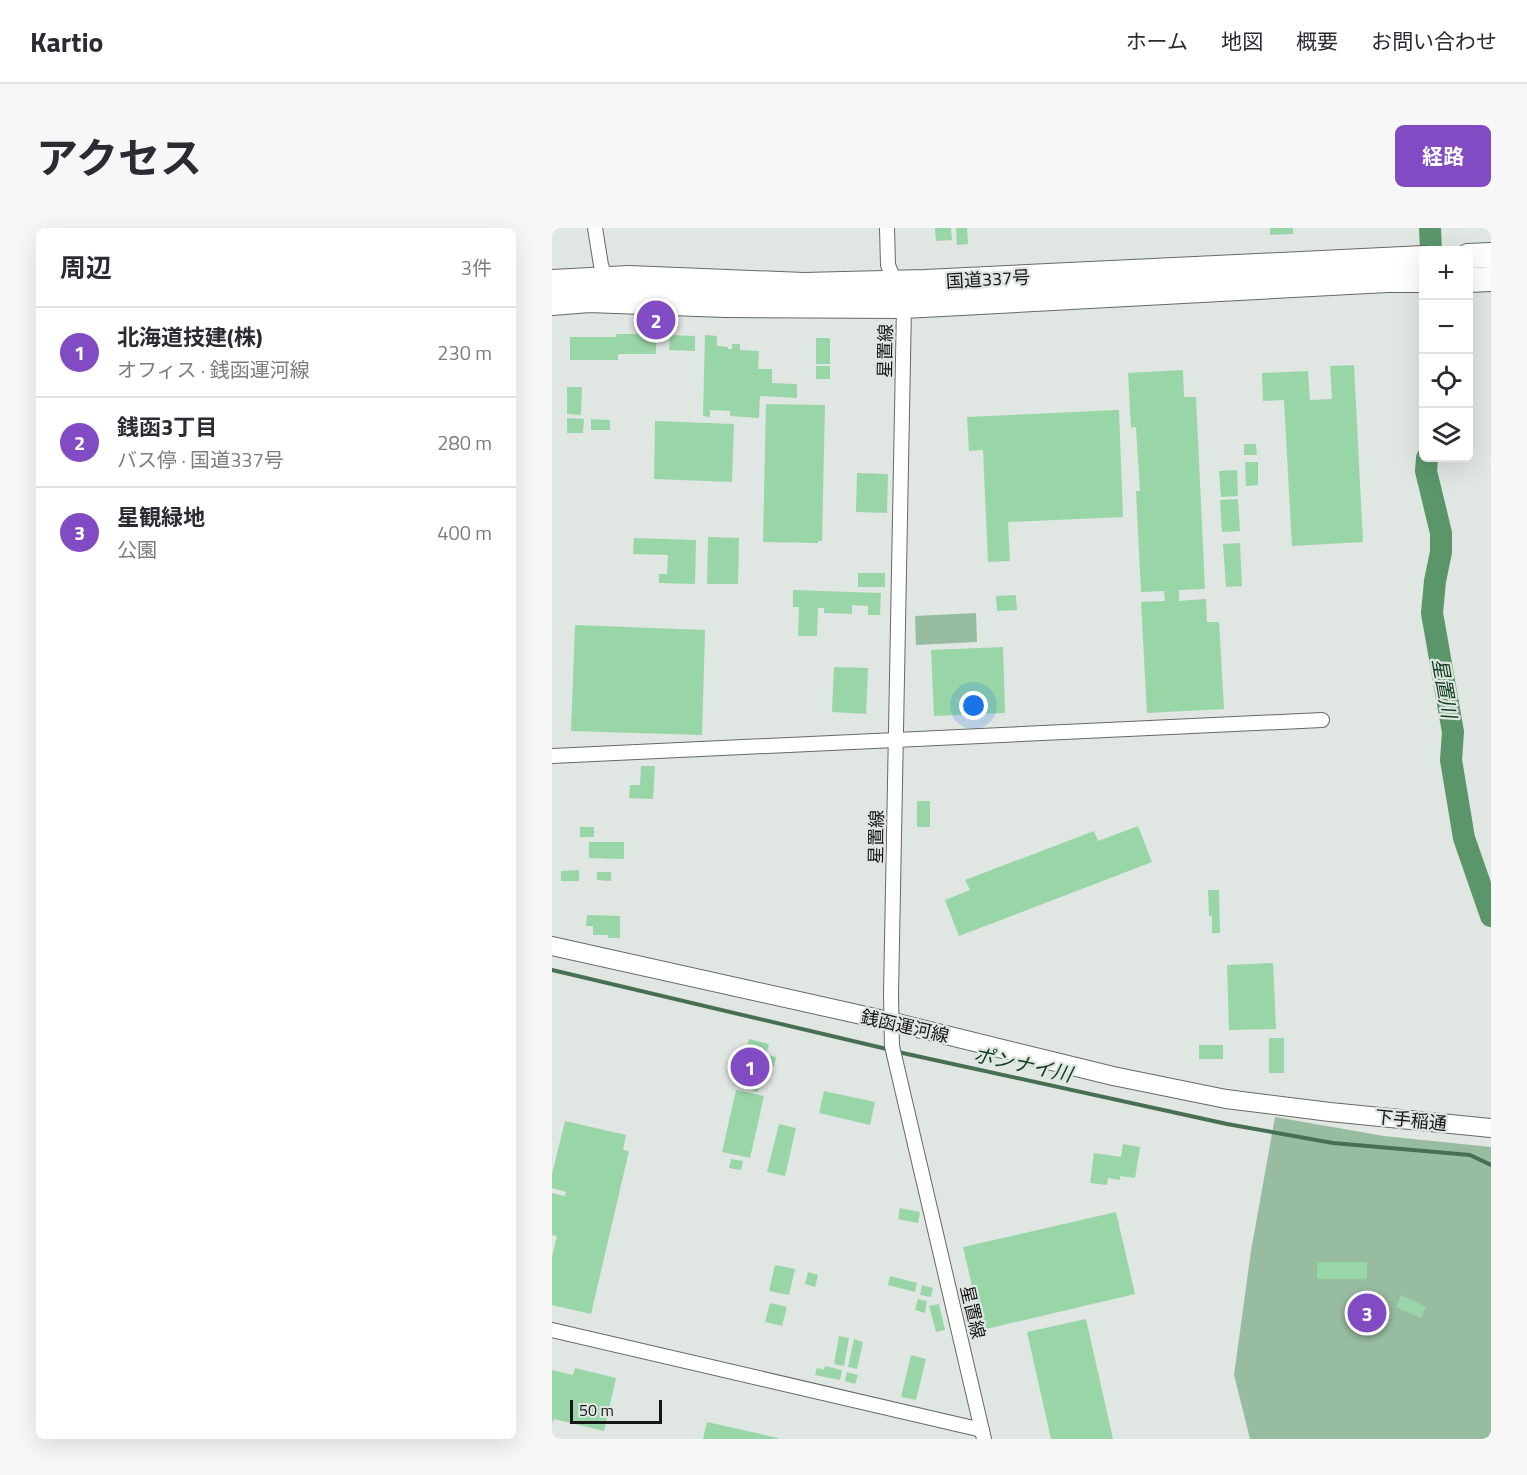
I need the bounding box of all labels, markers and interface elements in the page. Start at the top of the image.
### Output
text: Kartio [30,20,104,63]
text: ホーム [1126,25,1188,57]
text: 地図 [1221,25,1263,57]
text: 概要 [1296,25,1338,57]
text: お問い合わせ [1371,25,1497,57]
text: アクセス [36,125,202,189]
button: 経路 [1395,125,1491,187]
map controls [1419,246,1473,462]
button: + [1419,246,1473,300]
text: 周辺 [60,248,112,287]
text: 3件 [461,252,492,283]
street label: 国道337号 [945,263,1031,295]
pin: 2 [636,298,676,343]
button: − [1419,300,1473,354]
text: 北海道技建(株) [117,320,263,354]
street label: 星置線 [871,324,899,378]
text: 1 [74,337,85,368]
text: 230 m [437,337,492,368]
text: オフィス · 銭函運河線 [117,354,310,385]
button: locate [1419,354,1473,408]
button: layers [1419,408,1473,462]
text: 銭函3丁目 [117,410,217,444]
text: 2 [74,427,85,458]
text: 280 m [437,427,492,458]
text: バス停 · 国道337号 [117,444,284,475]
text: 星観緑地 [117,500,205,534]
text: 3 [74,517,85,548]
text: 400 m [437,517,492,548]
text: 公園 [117,534,157,565]
water label: 星置川 [1425,656,1466,722]
your location [959,691,988,720]
street label: 星置線 [862,810,890,864]
street label: 銭函運河線 [858,1003,952,1049]
water label: ポンナイ川 [971,1038,1077,1090]
pin: 1 [730,1044,770,1090]
street label: 下手稲通 [1374,1103,1448,1137]
street label: 星置線 [954,1283,992,1341]
pin: 3 [1348,1290,1386,1336]
scale bar [570,1397,662,1424]
text: 50 m [579,1398,614,1422]

